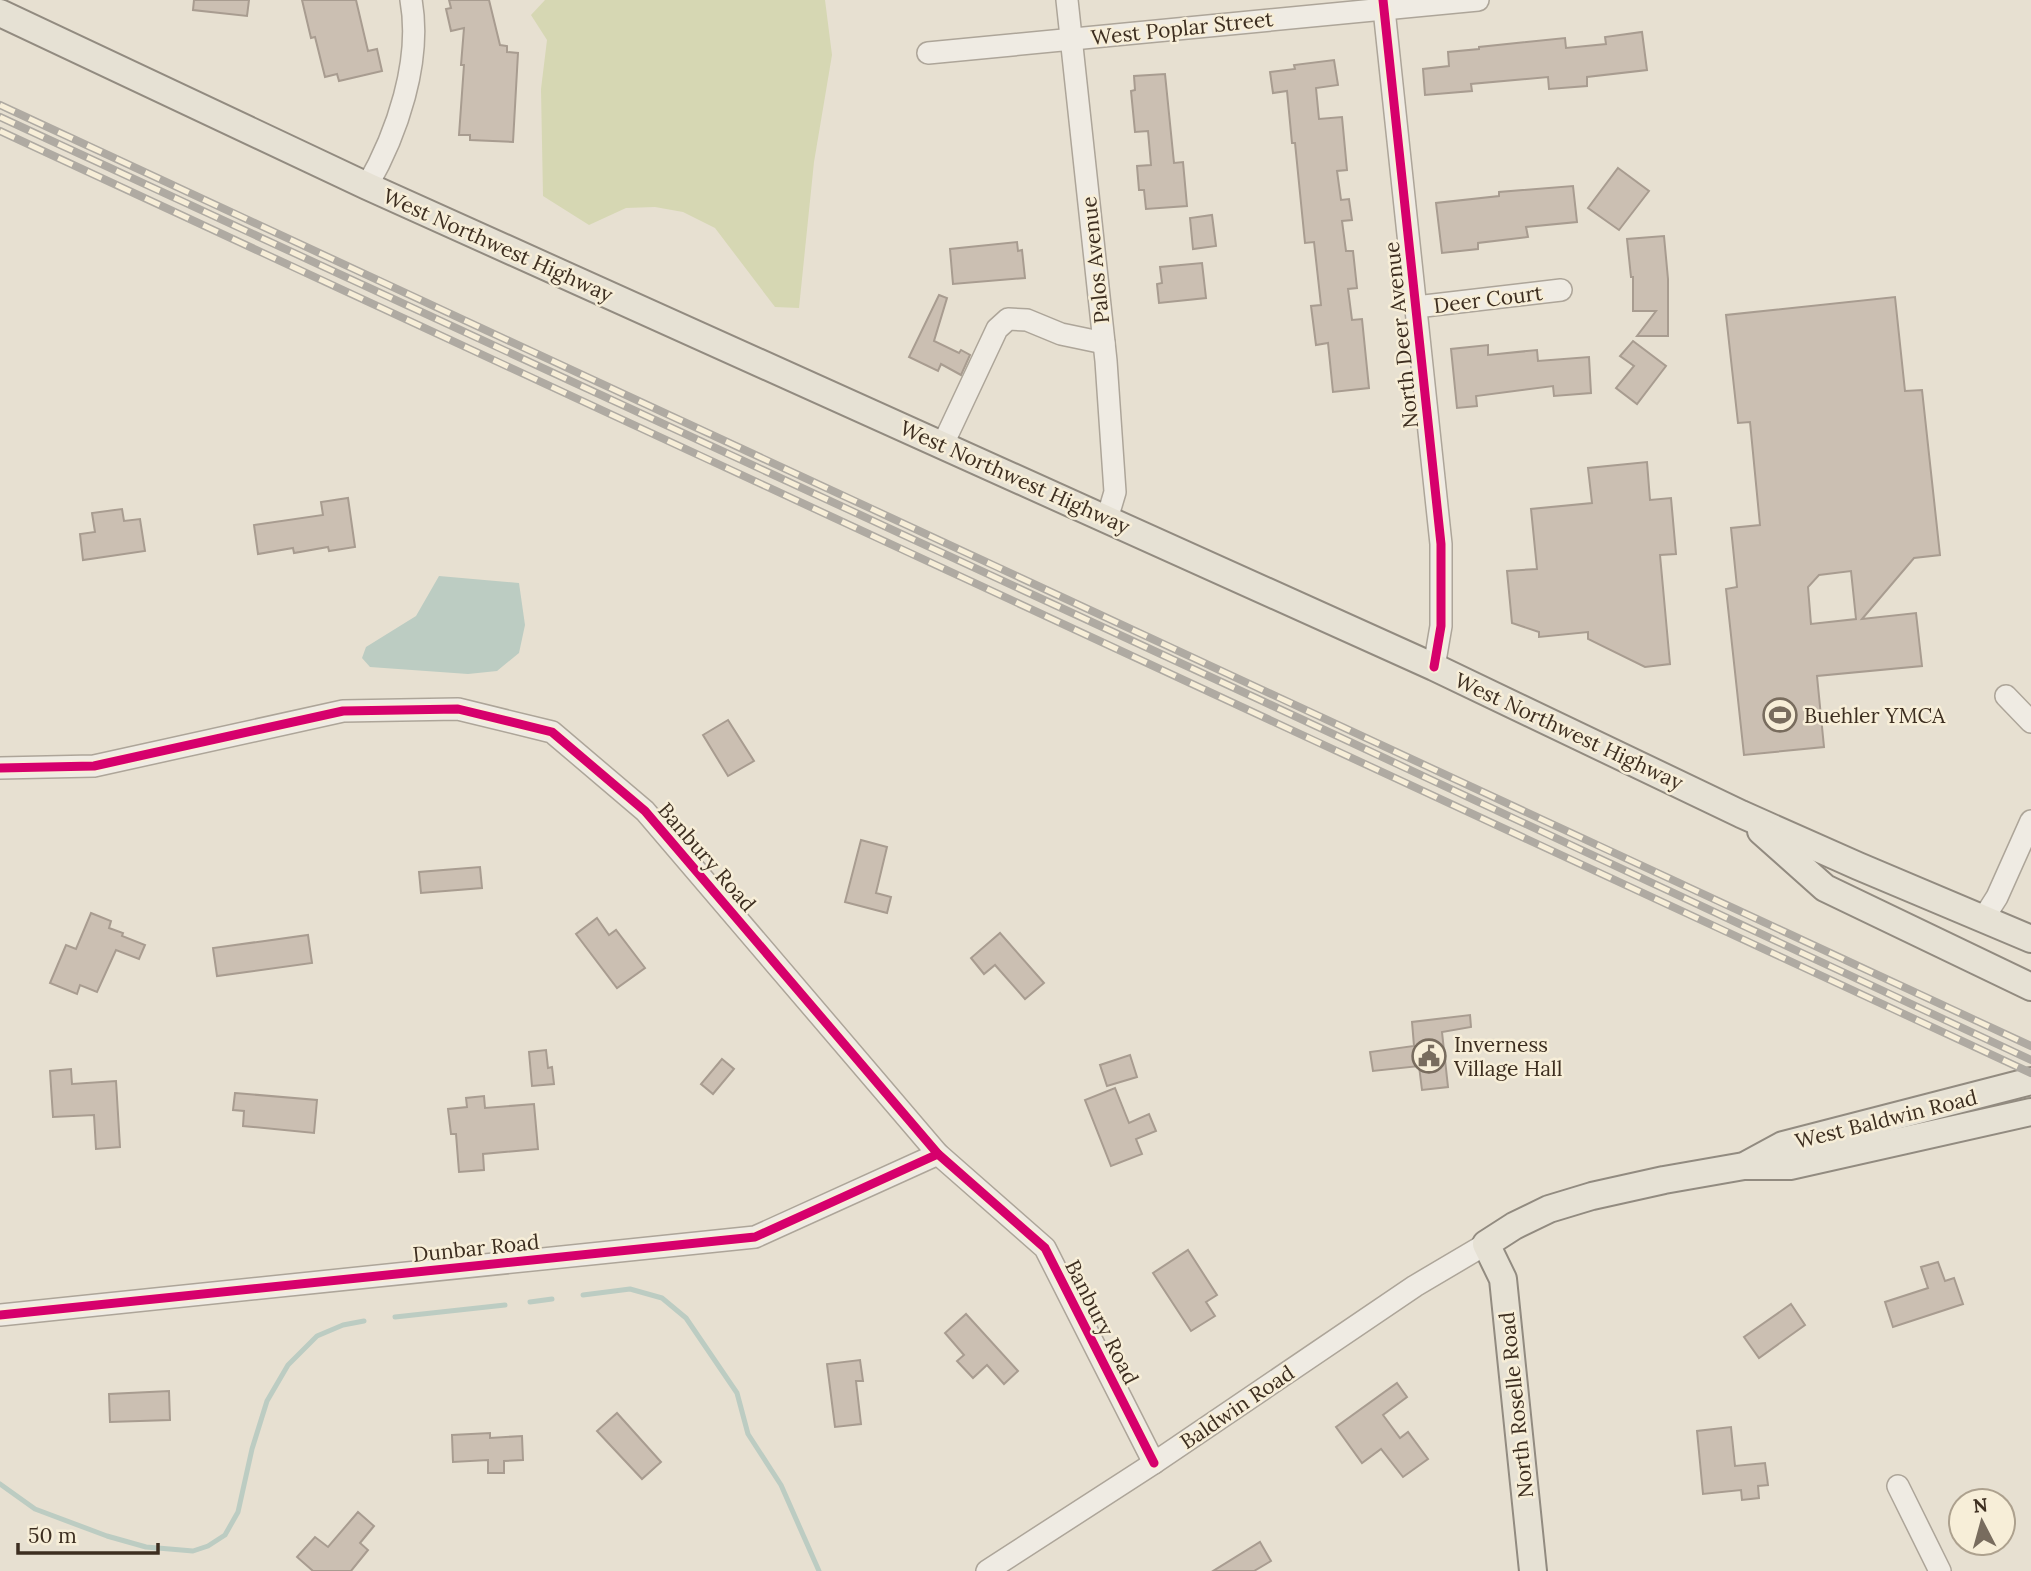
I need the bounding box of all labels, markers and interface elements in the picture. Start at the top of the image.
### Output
street label: West Poplar Street [1090,5,1275,51]
street label: West Northwest Highway [379,182,617,308]
street label: Palos Avenue [1075,195,1115,325]
street label: North Deer Avenue [1378,240,1424,430]
street label: Deer Court [1432,279,1545,319]
street label: West Northwest Highway [896,414,1134,540]
street label: West Northwest Highway [1450,666,1688,796]
sports icon: Buehler YMCA [1761,696,1799,734]
place label: Buehler YMCA [1804,702,1946,729]
street label: Banbury Road [652,797,762,917]
place label: Inverness Village Hall [1453,1031,1562,1082]
public building icon: Inverness Village Hall [1410,1037,1448,1075]
street label: West Baldwin Road [1792,1083,1980,1155]
street label: Dunbar Road [411,1228,541,1268]
street label: Banbury Road [1059,1255,1145,1389]
street label: North Roselle Road [1493,1311,1539,1499]
street label: Baldwin Road [1175,1359,1299,1455]
north arrow [1947,1487,2017,1557]
text: N [1972,1492,1989,1518]
scale bar [18,1512,158,1556]
text: 50 m [28,1522,77,1549]

